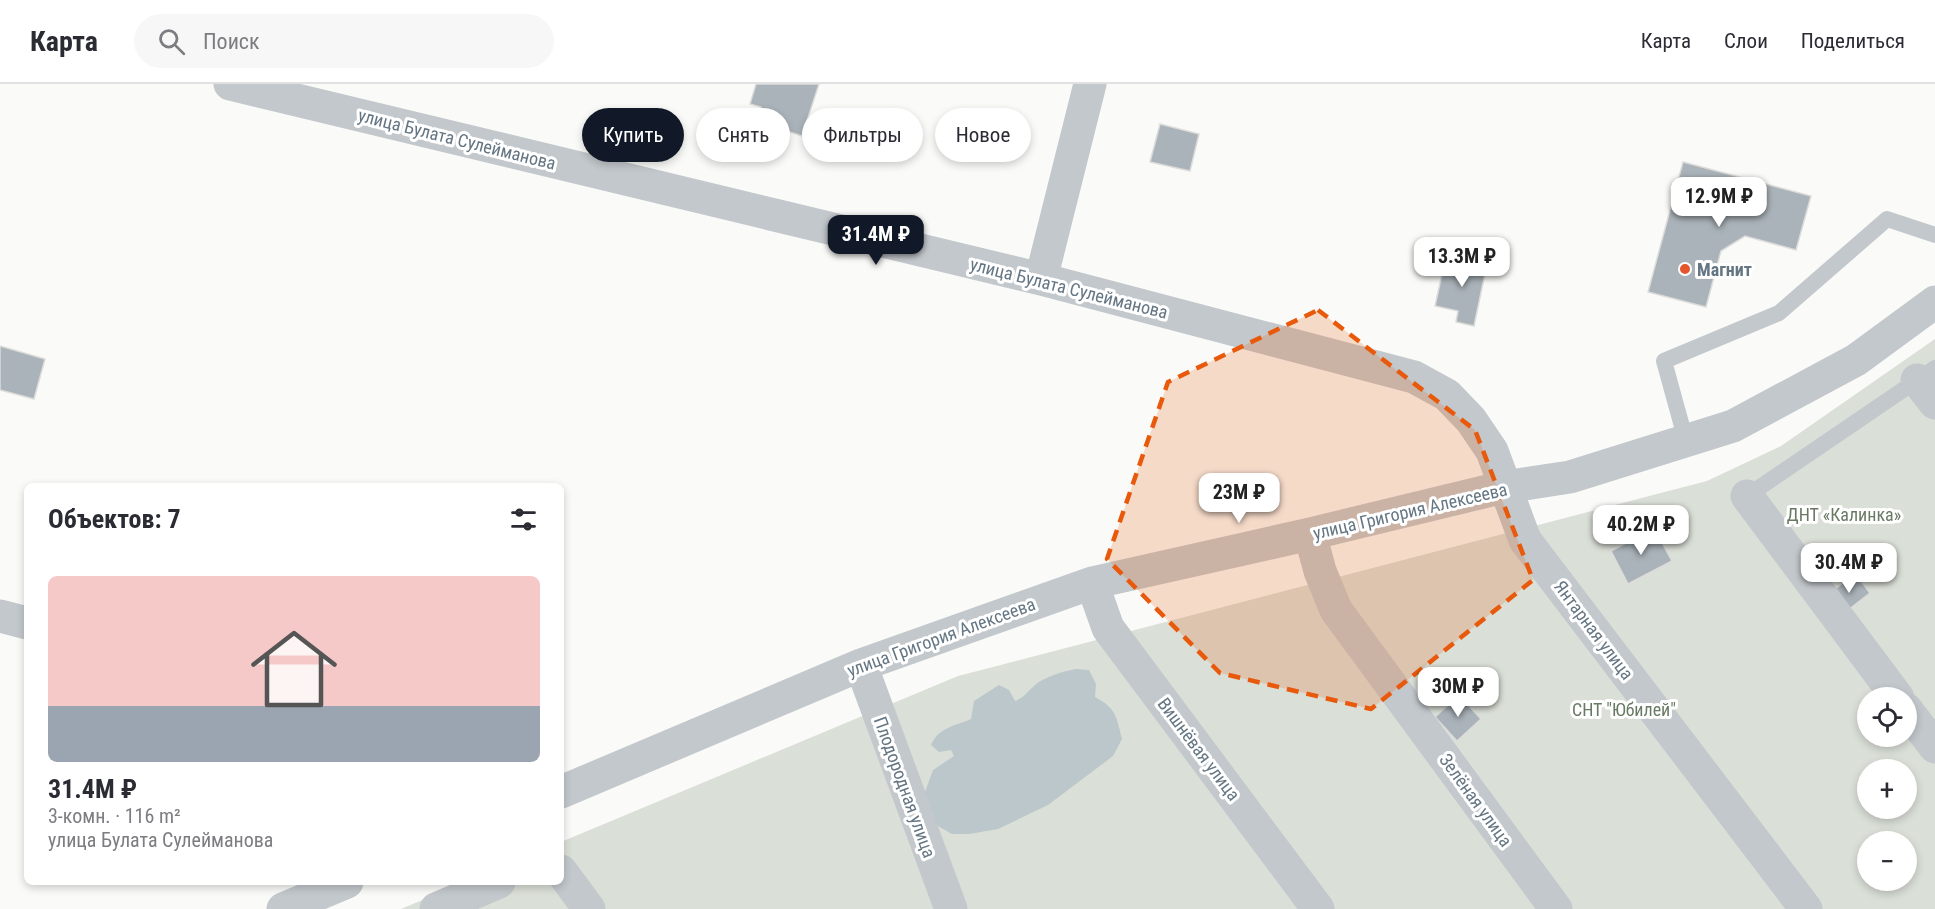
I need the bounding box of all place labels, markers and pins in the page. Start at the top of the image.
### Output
pin: 12.9M ₽ [1664,177,1774,228]
pin: 31.4M ₽ [821,215,931,266]
pin: 13.3M ₽ [1407,237,1517,288]
place label: Магнит [1697,259,1752,280]
marker: Магнит [1678,262,1692,276]
pin: 23M ₽ [1197,473,1281,524]
pin: 40.2M ₽ [1586,505,1696,556]
pin: 30.4M ₽ [1794,543,1904,594]
pin: 30M ₽ [1416,667,1500,718]

